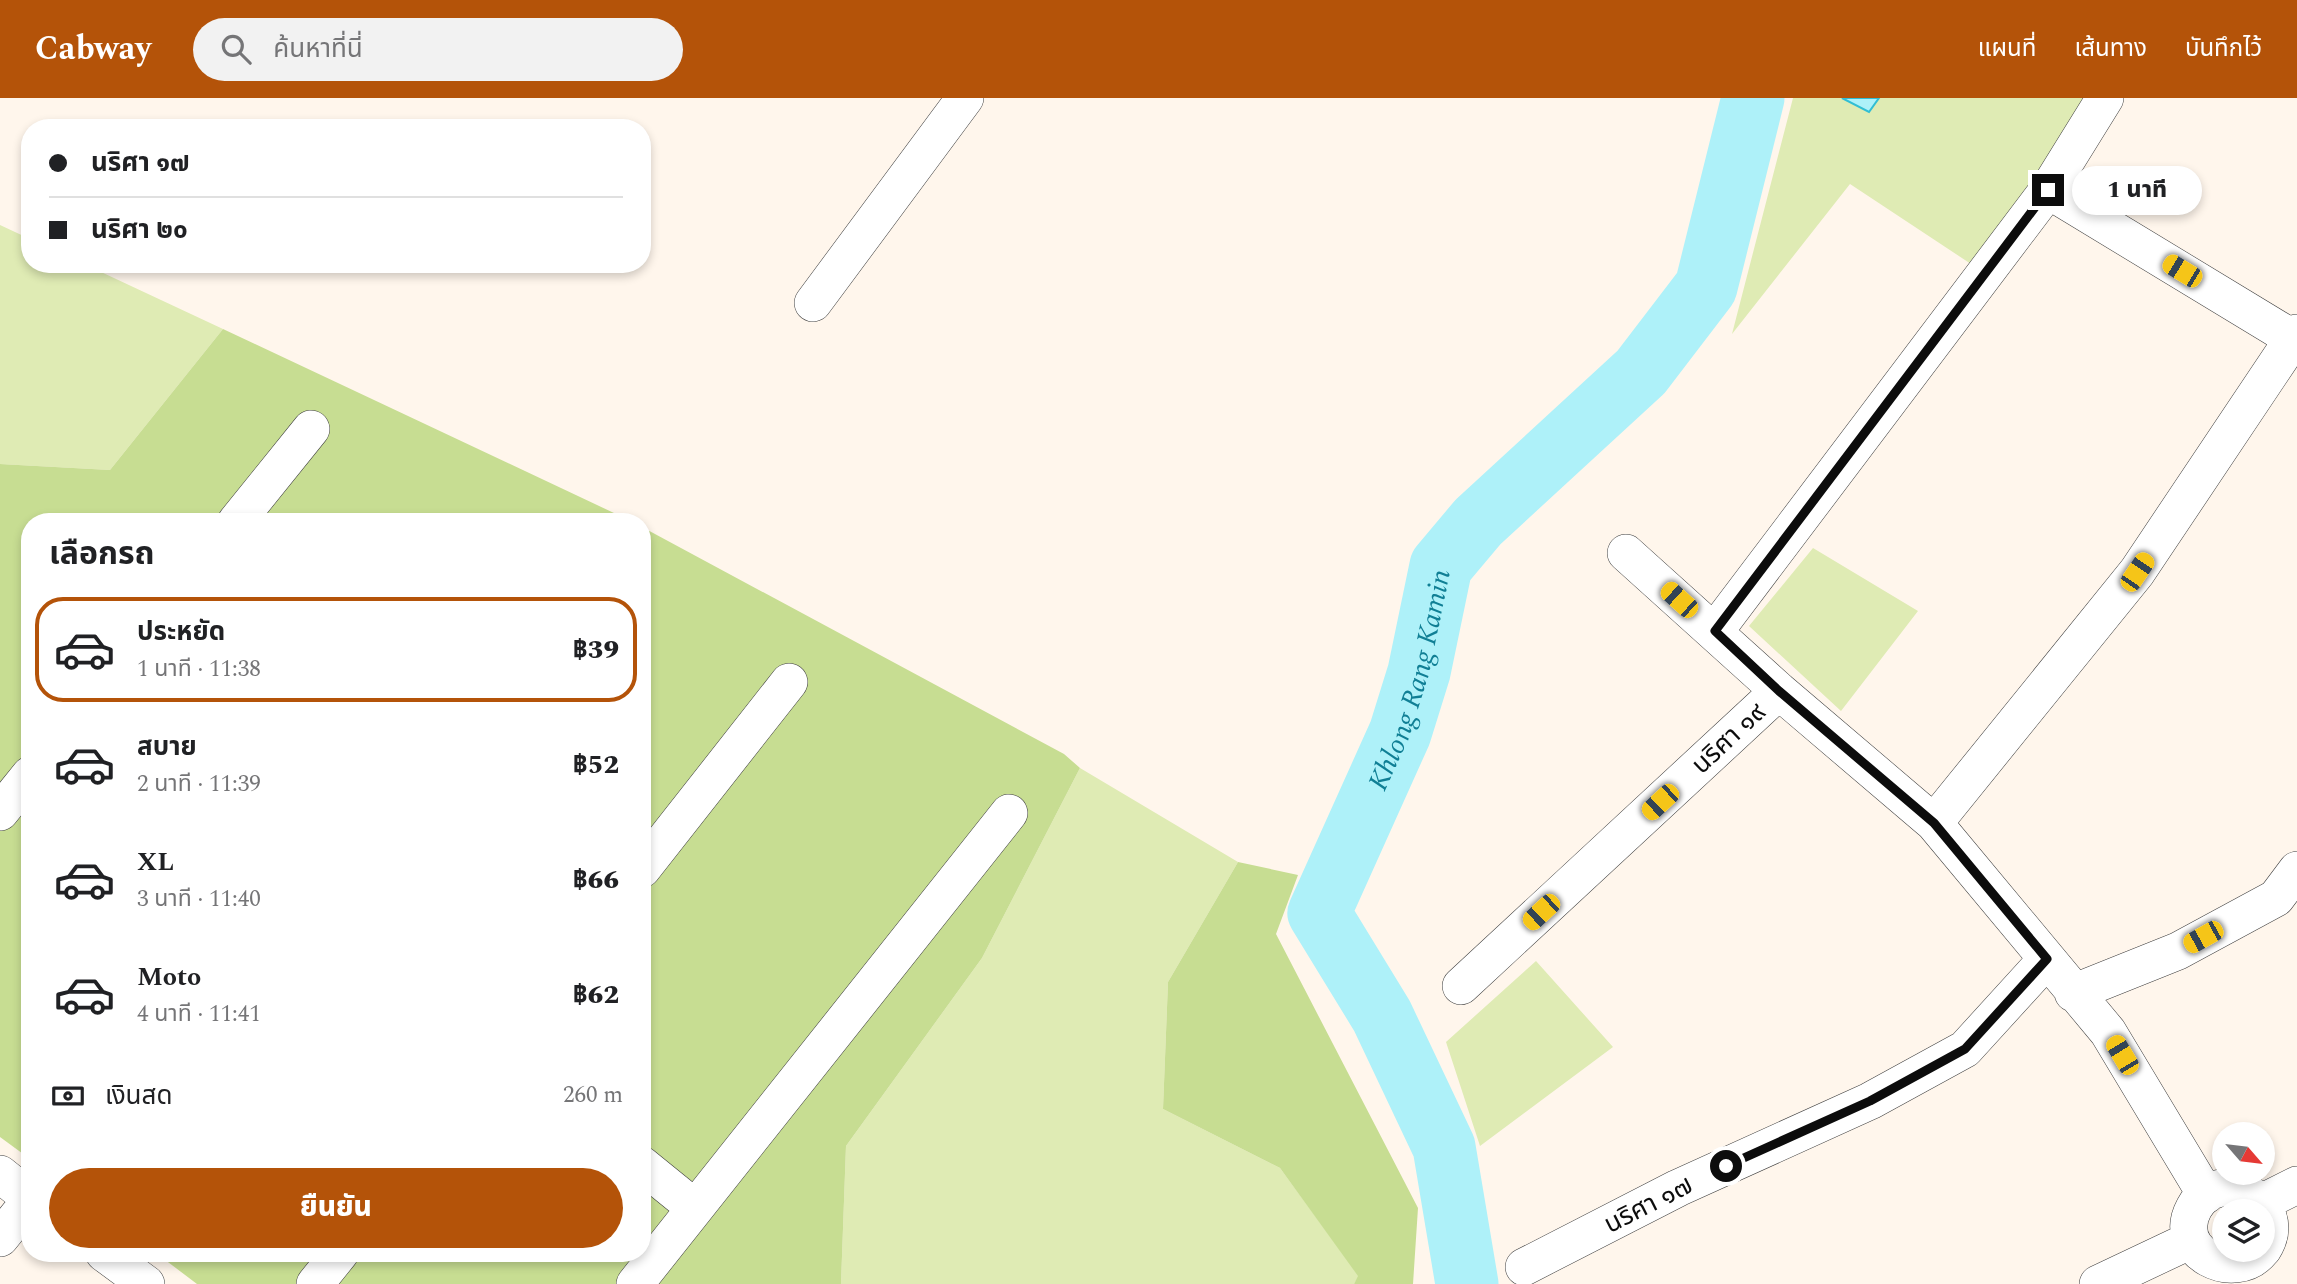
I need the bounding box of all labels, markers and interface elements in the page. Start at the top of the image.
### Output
search box [193,18,683,81]
text: Cabway [35,24,151,74]
text: ค้นหาที่นี่ [273,29,363,69]
icon: search [217,30,255,68]
text: แผนที่ [1978,31,2036,67]
text: เส้นทาง [2074,31,2147,67]
text: บันทึกไว้ [2185,31,2262,67]
text: นริศา ๑๗ [91,143,190,183]
callout: 1 นาที [2072,166,2202,214]
text: 1 นาที [2107,173,2167,208]
route end [2032,174,2064,206]
text: นริศา ๒๐ [91,210,188,250]
car [2159,251,2206,291]
text: เลือกรถ [49,530,154,579]
car [2117,549,2158,595]
water label: Khlong Rang Kamin [1357,565,1463,798]
car [1657,578,1702,622]
text: ประหยัด [137,612,225,652]
icon: car [53,618,116,681]
text: ฿39 [573,630,619,670]
text: 1 นาที · 11:38 [137,652,261,687]
street label: นริศา ๑๙ [1682,694,1775,784]
text: สบาย [137,727,197,767]
icon: car [53,733,116,796]
text: ฿52 [573,745,619,785]
text: 2 นาที · 11:39 [137,767,261,802]
car [1638,780,1683,824]
text: XL [137,842,174,882]
icon: car [53,848,116,911]
text: ฿66 [573,860,619,900]
text: 3 นาที · 11:40 [137,882,261,917]
car [1519,890,1564,934]
car [2180,918,2227,956]
text: Moto [137,957,201,997]
icon: car [53,963,116,1026]
text: ฿62 [573,975,619,1015]
text: 4 นาที · 11:41 [137,997,261,1032]
car [2103,1032,2142,1078]
text: เงินสด [105,1076,172,1116]
icon: cash [49,1077,87,1115]
text: 260 m [563,1078,623,1113]
north arrow [2212,1122,2275,1185]
map controls [2212,1122,2275,1262]
route start [1710,1150,1742,1182]
street label: นริศา ๑๗ [1597,1166,1700,1244]
button: ยืนยัน [49,1168,623,1248]
button: layers [2212,1199,2275,1262]

